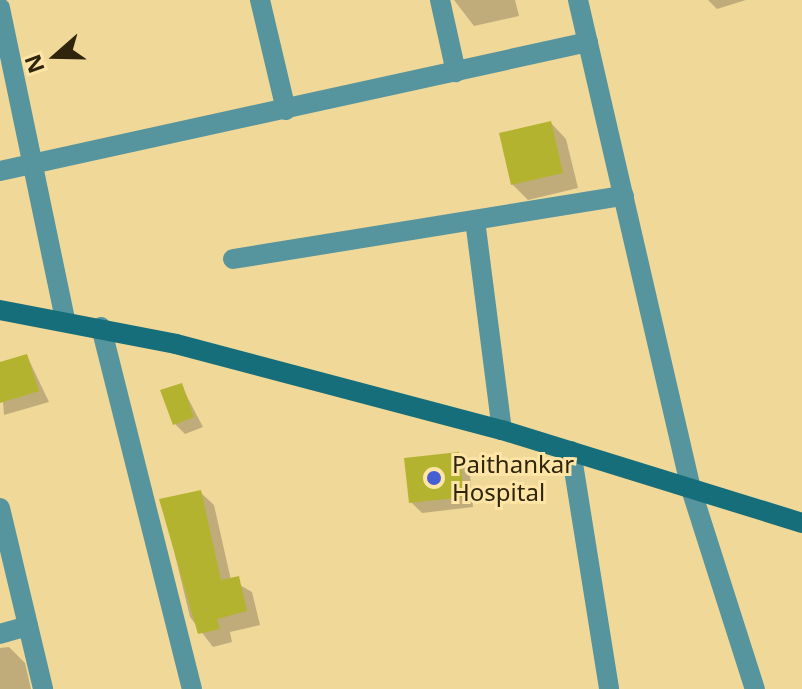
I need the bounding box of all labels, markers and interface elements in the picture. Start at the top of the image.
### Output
north arrow [16,16,96,96]
text: N [16,51,51,78]
place label: Paithankar Hospital [452,450,574,506]
marker: Paithankar Hospital [423,467,445,489]

